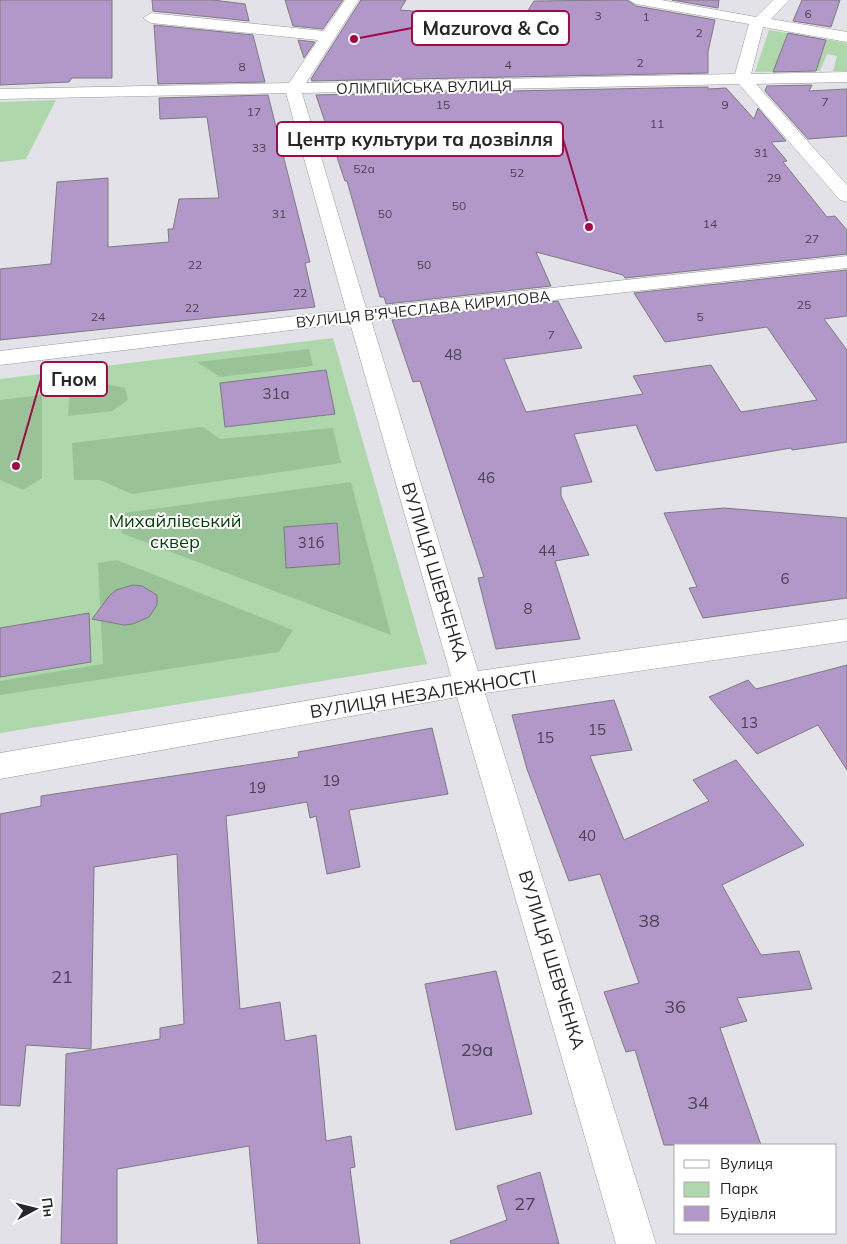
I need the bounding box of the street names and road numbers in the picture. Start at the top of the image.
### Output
street label: ОЛІМПІЙСЬКА ВУЛИЦЯ [336,76,512,98]
street label: ВУЛИЦЯ В'ЯЧЕСЛАВА КИРИЛОВА [295,286,551,332]
street label: ВУЛИЦЯ ШЕВЧЕНКА [397,480,473,664]
street label: ВУЛИЦЯ НЕЗАЛЕЖНОСТІ [308,665,538,723]
street label: ВУЛИЦЯ ШЕВЧЕНКА [514,868,590,1052]

